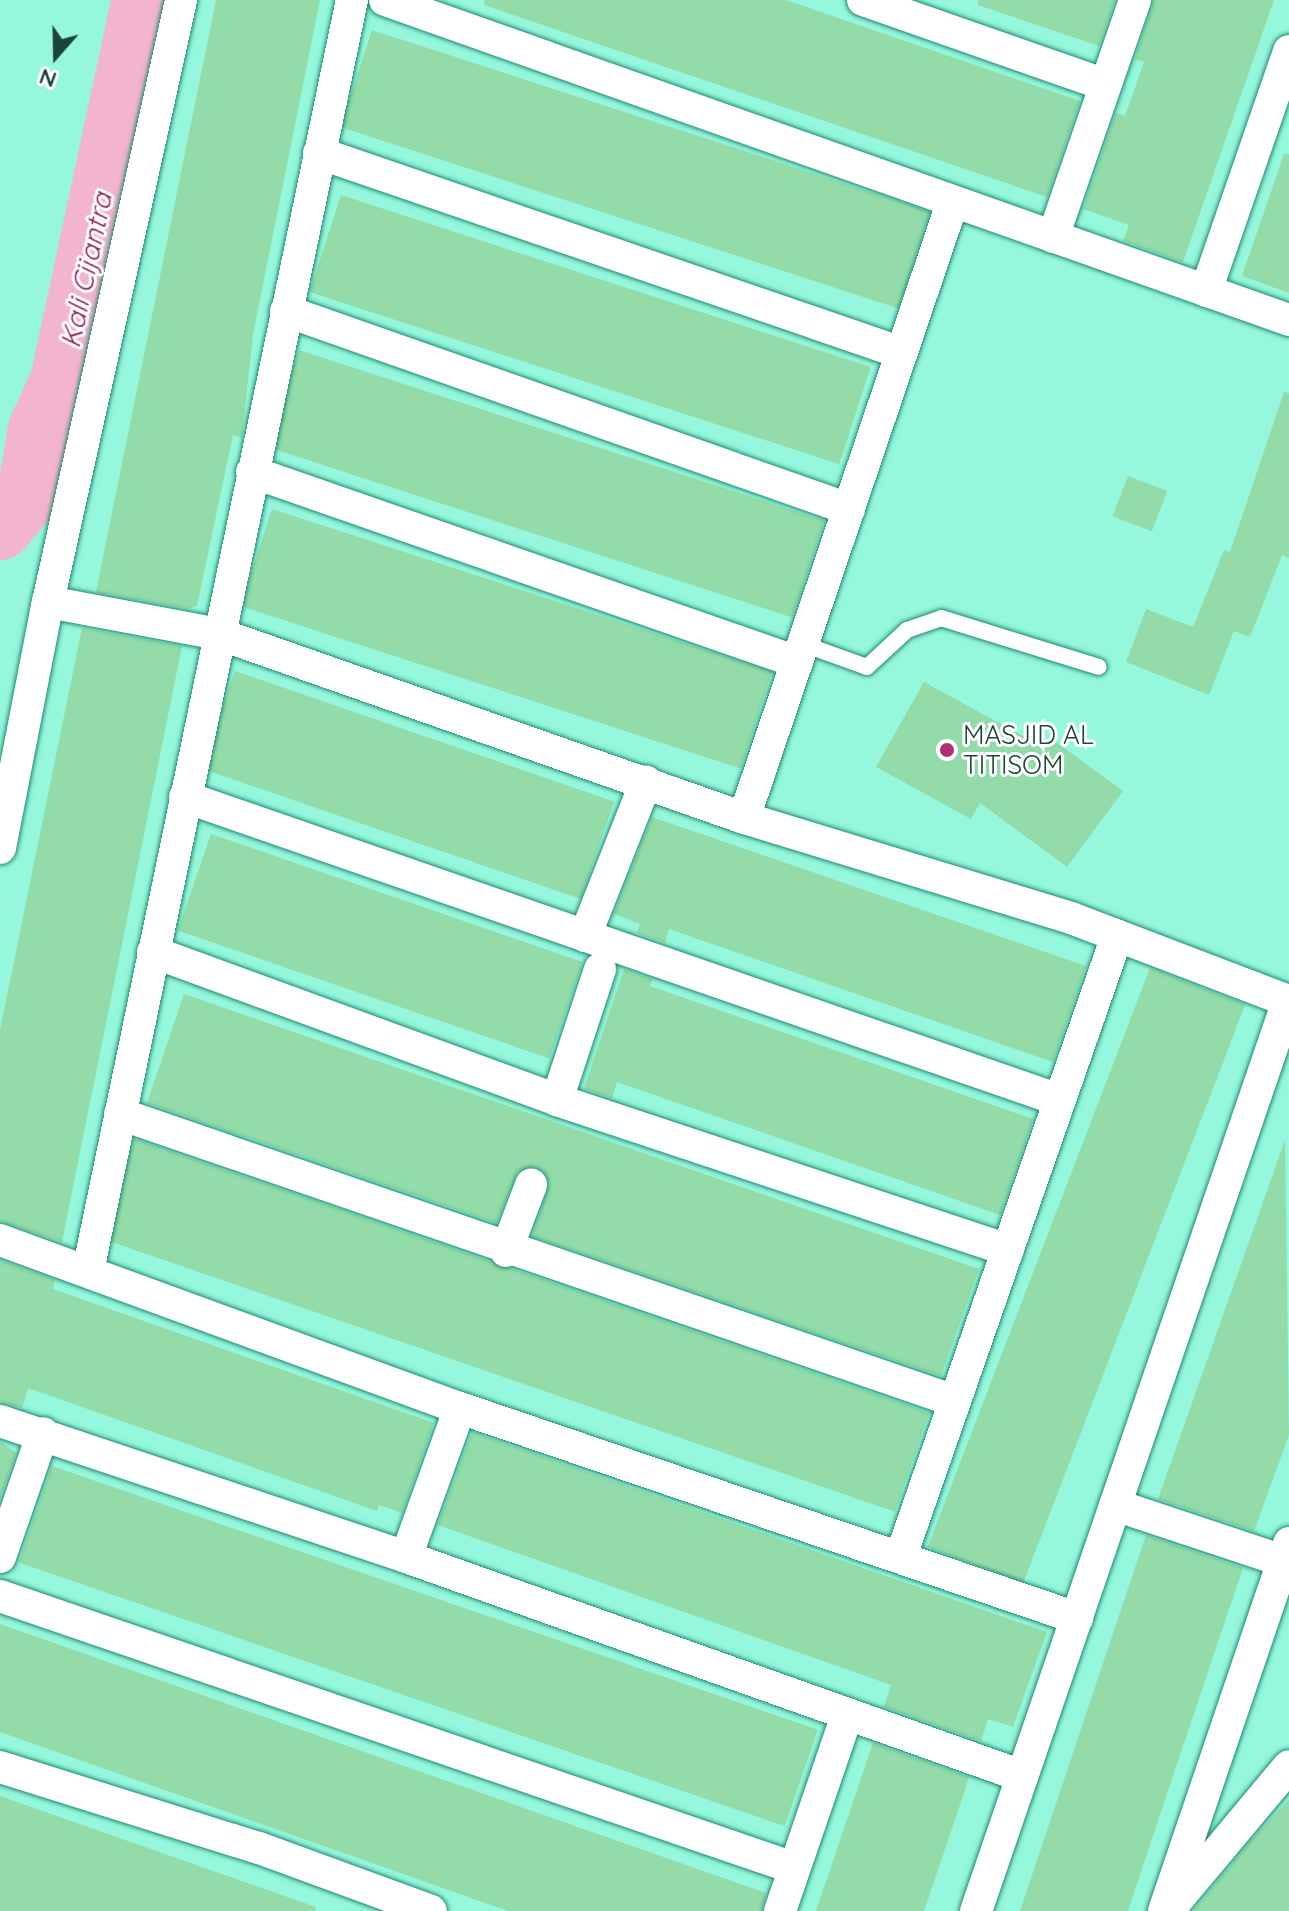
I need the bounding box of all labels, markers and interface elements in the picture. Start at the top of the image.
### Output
north arrow [16,16,96,96]
text: N [35,63,60,94]
water label: Kali Cijantra [53,189,119,351]
place label: MASJID AL TITISOM [963,719,1094,780]
marker: MASJID AL TITISOM [938,741,956,759]

